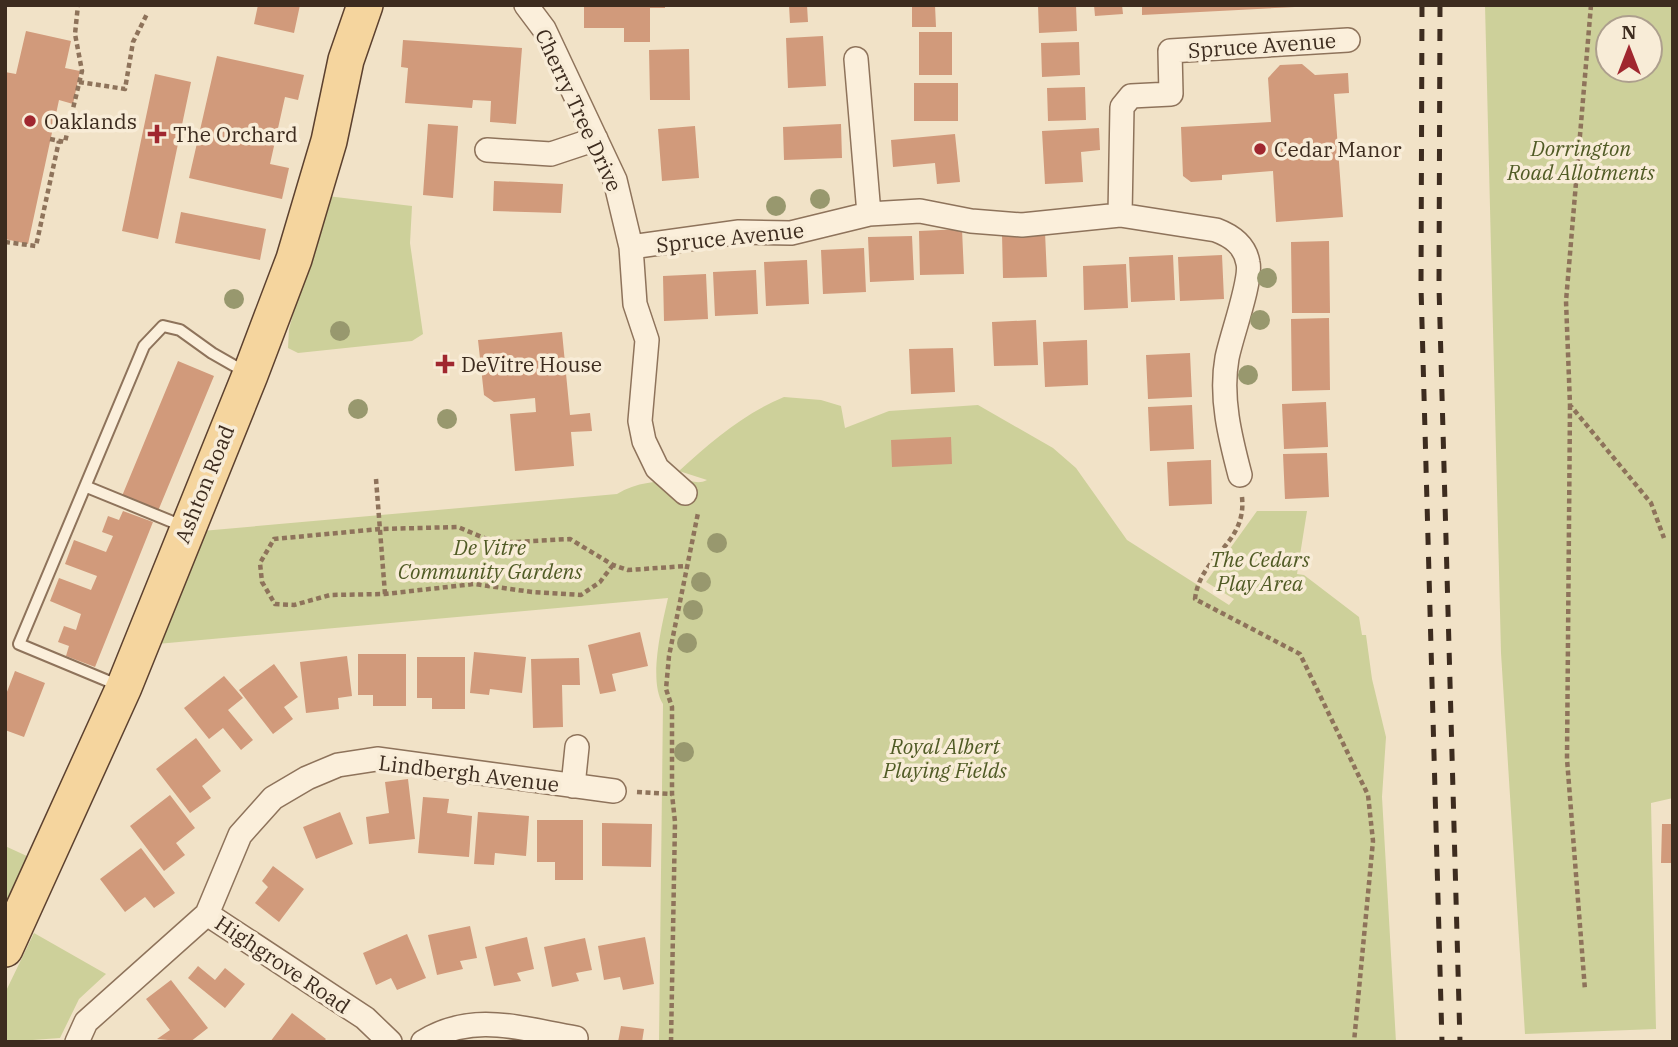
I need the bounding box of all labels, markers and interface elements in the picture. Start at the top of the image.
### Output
north arrow [1594,14,1664,84]
text: N [1621,20,1637,44]
street label: Cherry Tree Drive [529,24,629,196]
street label: Spruce Avenue [1187,26,1337,64]
place label: Oaklands [44,107,137,135]
marker: Oaklands [22,113,38,129]
place label: The Orchard [173,120,298,148]
marker: The Orchard [147,124,167,144]
park label: Dorrington Road Allotments [1506,134,1655,186]
place label: Cedar Manor [1274,135,1402,163]
marker: Cedar Manor [1252,141,1268,157]
street label: Spruce Avenue [655,215,805,259]
place label: DeVitre House [461,350,602,378]
marker: DeVitre House [435,354,455,374]
street label: Ashton Road [168,420,241,547]
park label: De Vitre Community Gardens [398,533,582,585]
park label: The Cedars Play Area [1210,545,1310,597]
park label: Royal Albert Playing Fields [882,732,1007,784]
street label: Lindbergh Avenue [377,748,561,798]
street label: Highgrove Road [210,908,356,1020]

